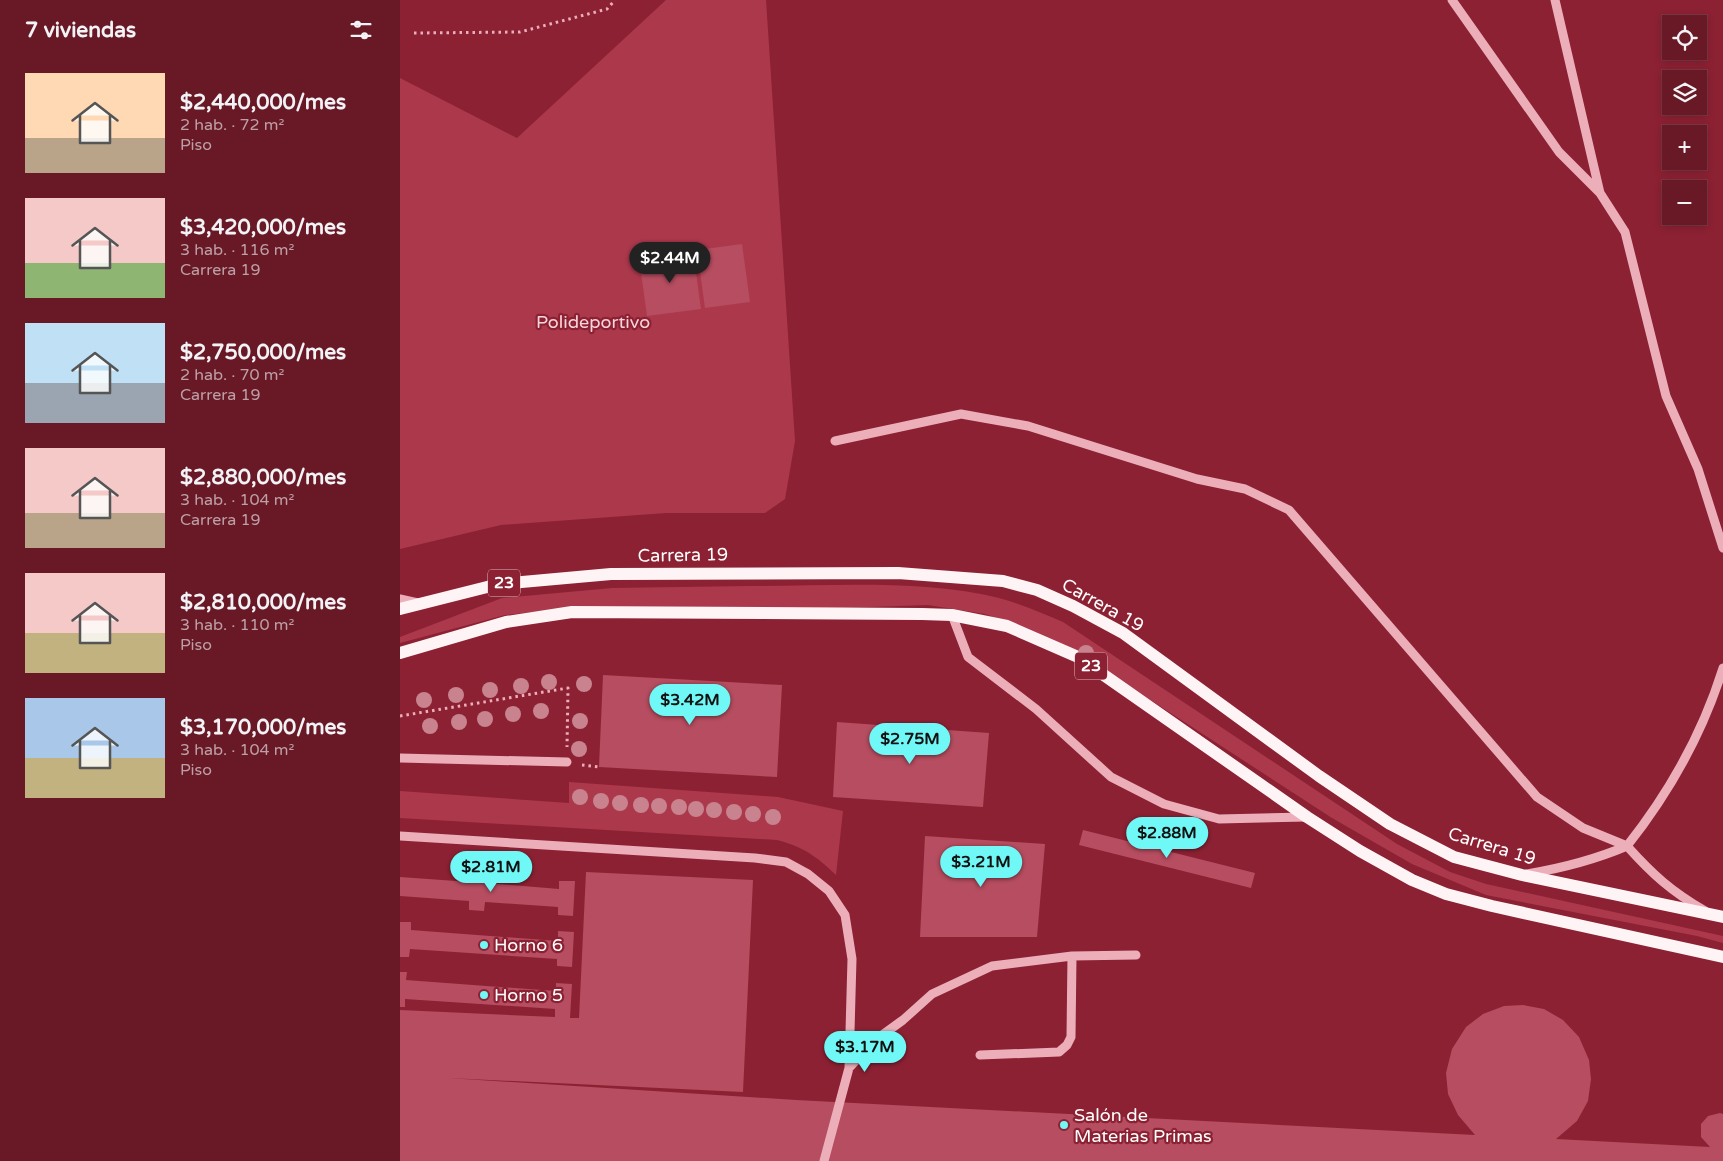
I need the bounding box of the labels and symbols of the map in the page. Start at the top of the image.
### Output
pin: $2.44M [629,242,711,284]
park label: Polideportivo [536,311,650,333]
street label: Carrera 19 [637,543,729,567]
road number: 23 [488,570,520,596]
street label: Carrera 19 [1058,573,1148,637]
road number: 23 [1075,652,1107,679]
pin: $3.42M [649,684,731,726]
pin: $2.75M [869,722,951,765]
pin: $2.88M [1126,816,1208,859]
street label: Carrera 19 [1445,822,1539,870]
pin: $3.21M [940,846,1022,888]
pin: $2.81M [450,850,532,893]
place label: Horno 6 [494,934,563,956]
marker: Horno 6 [478,939,490,951]
place label: Horno 5 [494,984,563,1006]
marker: Horno 5 [478,989,490,1001]
pin: $3.17M [824,1030,906,1073]
place label: Salón de Materias Primas [1074,1104,1212,1147]
marker: Salón de Materias Primas [1058,1119,1070,1131]

